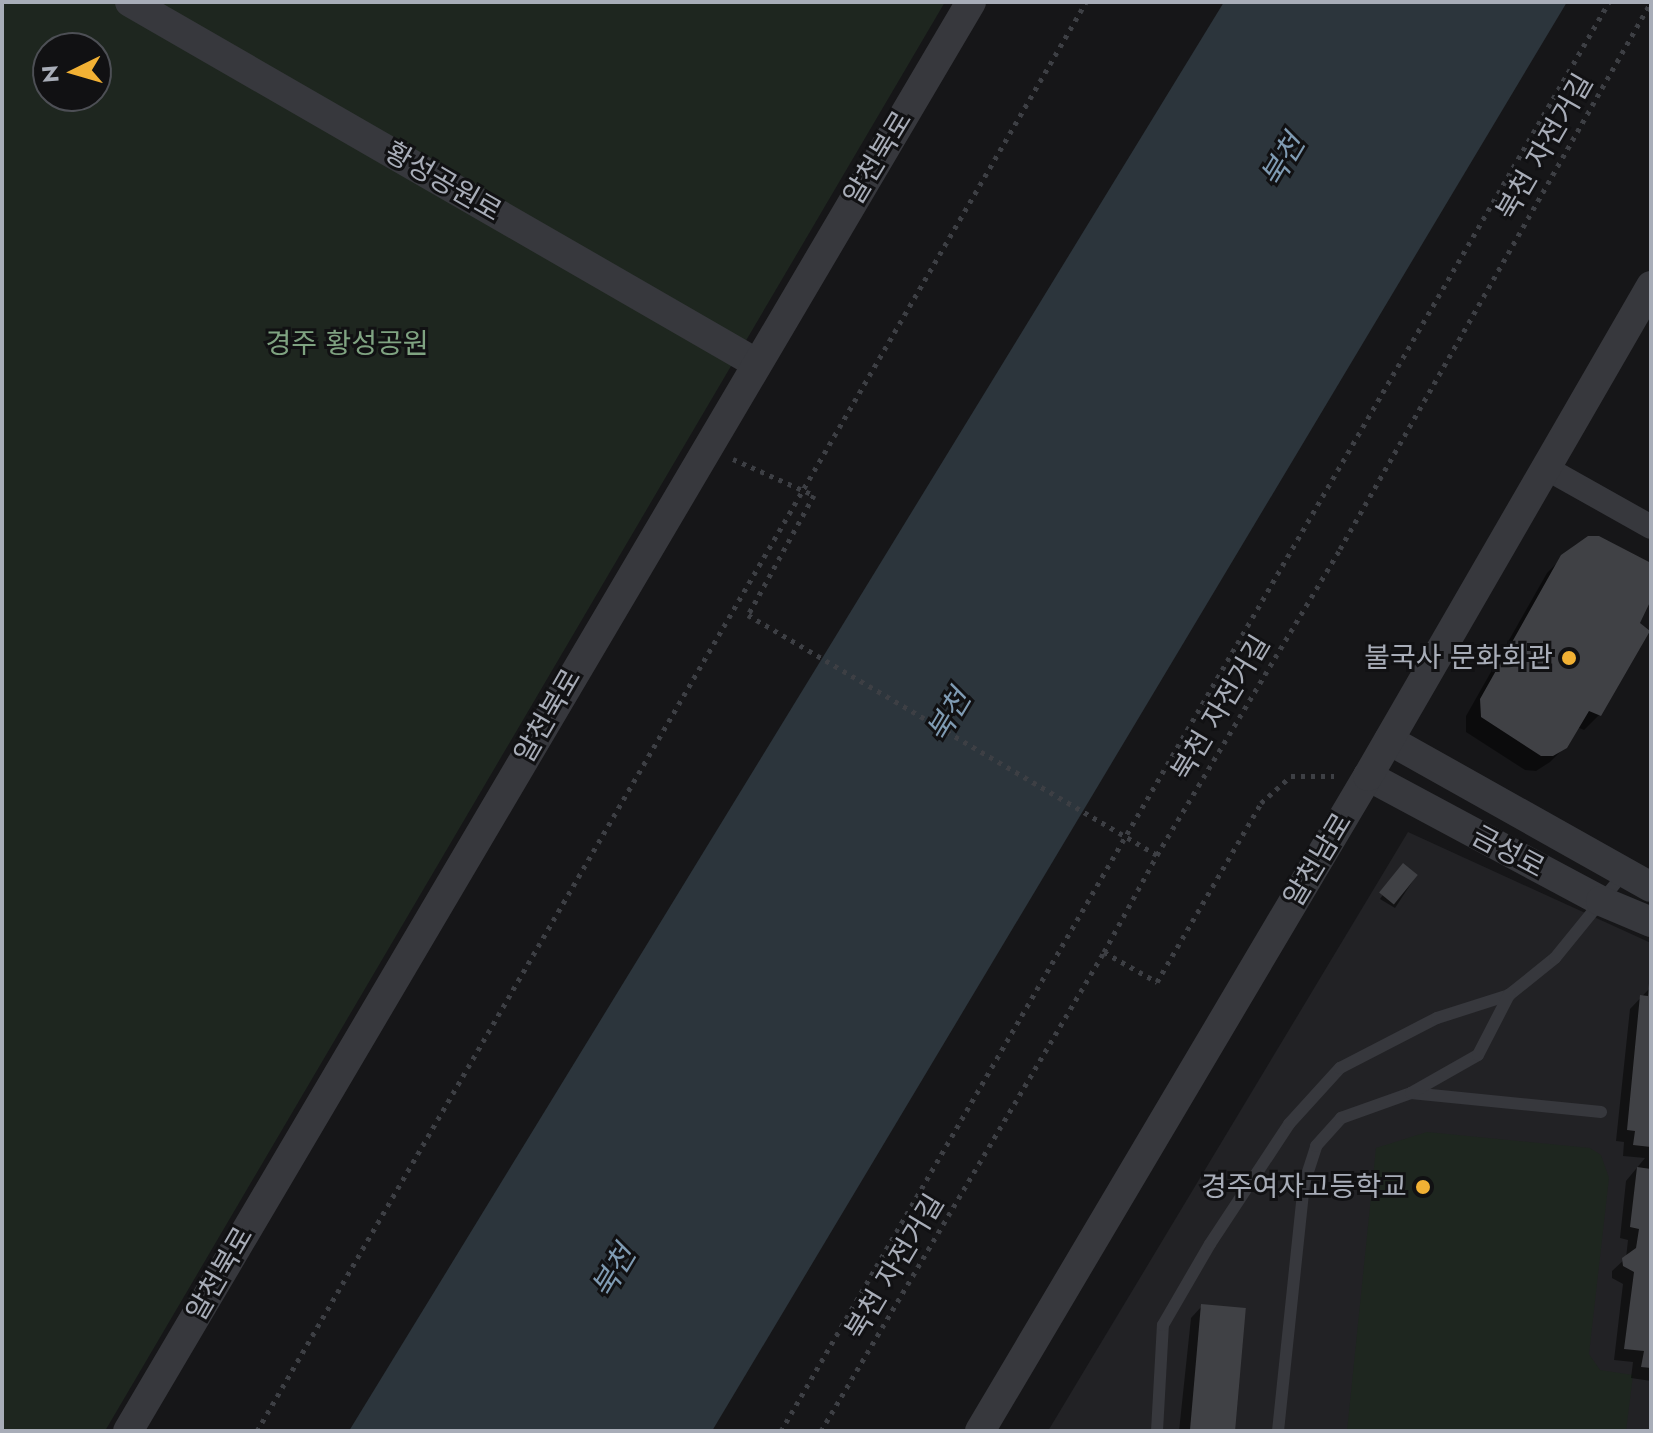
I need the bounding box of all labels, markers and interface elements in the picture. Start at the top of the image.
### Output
north arrow [32,32,112,112]
text: N [33,64,67,84]
street label: 북천 자전거길 [1490,68,1600,226]
street label: 알천북로 [837,105,919,211]
water label: 북천 [1253,128,1313,194]
street label: 황성공원로 [379,135,507,229]
park label: 경주 황성공원 [266,327,428,361]
street label: 북천 자전거길 [1165,630,1277,786]
place label: 불국사 문화회관 [1364,641,1553,675]
marker: 불국사 문화회관 [1560,649,1578,667]
street label: 알천북로 [508,663,588,769]
water label: 북천 [919,683,979,749]
street label: 알천남로 [1277,807,1359,913]
street label: 금성로 [1466,819,1550,885]
place label: 경주여자고등학교 [1201,1170,1407,1204]
marker: 경주여자고등학교 [1414,1178,1432,1196]
street label: 북천 자전거길 [839,1189,951,1345]
street label: 알천북로 [180,1221,260,1327]
water label: 북천 [584,1239,644,1305]

